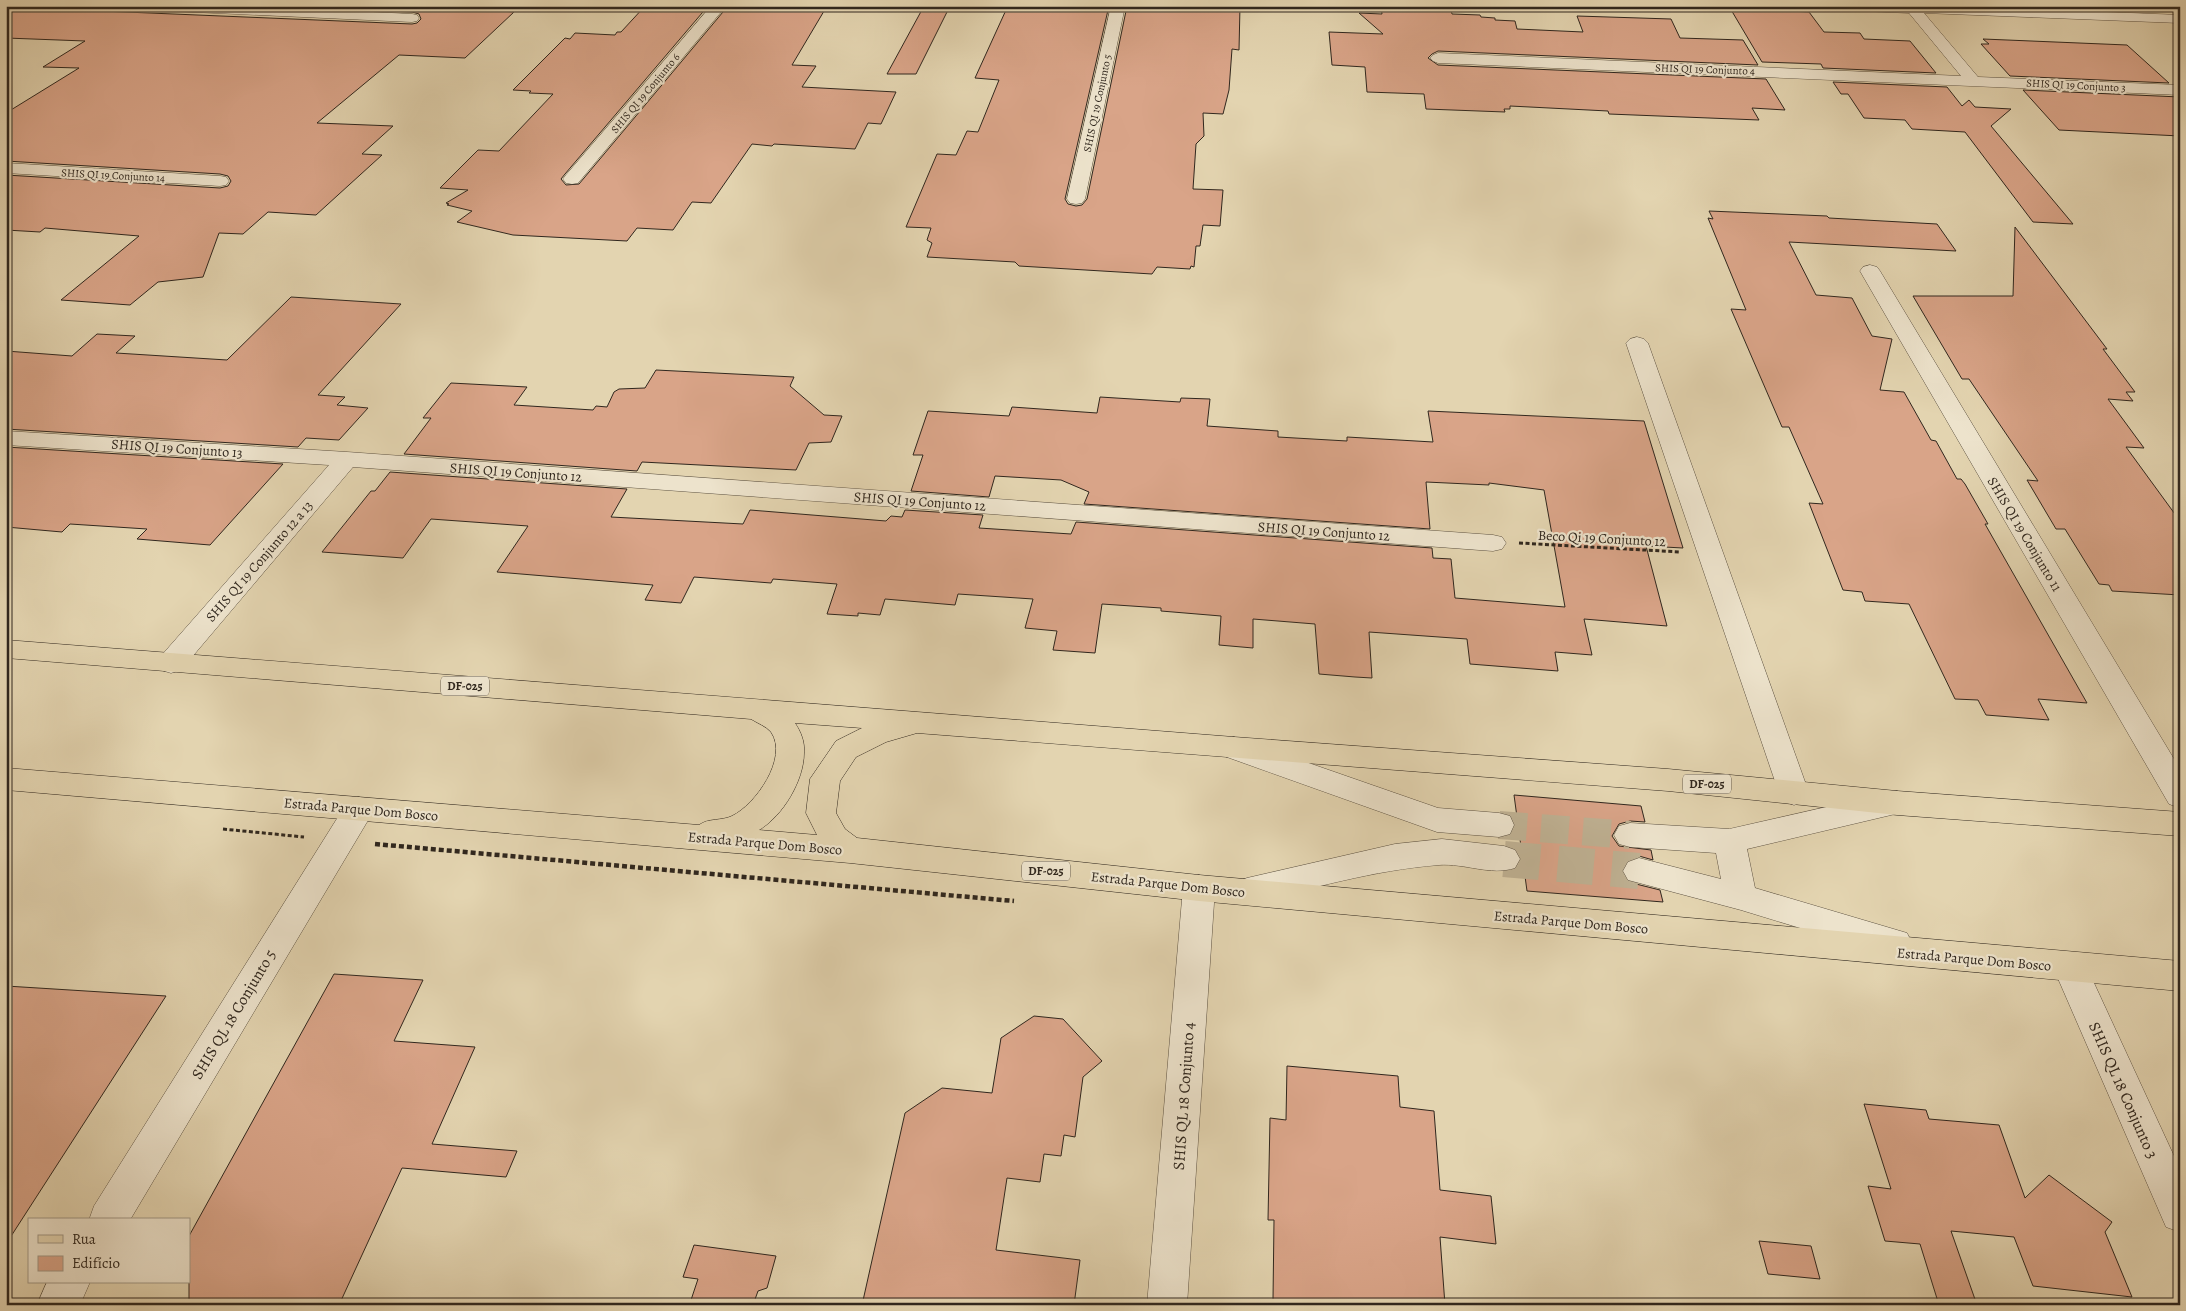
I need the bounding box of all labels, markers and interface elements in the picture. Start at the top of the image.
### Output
street label: SHIS QI 19 Conjunto 6 [607,50,683,136]
street label: SHIS QI 19 Conjunto 5 [1080,52,1115,153]
street label: SHIS QI 19 Conjunto 4 [1655,60,1755,79]
street label: SHIS QI 19 Conjunto 3 [2026,75,2126,96]
street label: SHIS QI 19 Conjunto 14 [61,165,165,186]
street label: SHIS QI 19 Conjunto 13 [111,434,243,463]
street label: SHIS QI 19 Conjunto 12 [449,458,583,487]
street label: SHIS QI 19 Conjunto 11 [1983,473,2066,595]
street label: SHIS QI 19 Conjunto 12 [853,487,987,516]
street label: SHIS QI 19 Conjunto 12 a 13 [201,496,318,626]
street label: SHIS QI 19 Conjunto 12 [1257,517,1391,546]
street label: Beco Qi 19 Conjunto 12 [1538,526,1667,551]
road number: DF-025 [441,676,489,696]
road number: DF-025 [1683,774,1731,794]
street label: Estrada Parque Dom Bosco [283,793,439,826]
street label: Estrada Parque Dom Bosco [687,827,843,860]
road number: DF-025 [1022,861,1070,880]
street label: Estrada Parque Dom Bosco [1090,867,1246,902]
street label: Estrada Parque Dom Bosco [1493,906,1649,939]
street label: Estrada Parque Dom Bosco [1896,943,2052,976]
street label: SHIS QL 18 Conjunto 5 [186,945,281,1084]
street label: SHIS QL 18 Conjunto 3 [2083,1018,2163,1162]
street label: SHIS QL 18 Conjunto 4 [1168,1021,1200,1171]
legend [28,1218,190,1284]
text: Rua [72,1229,96,1249]
text: Edifício [72,1253,120,1273]

